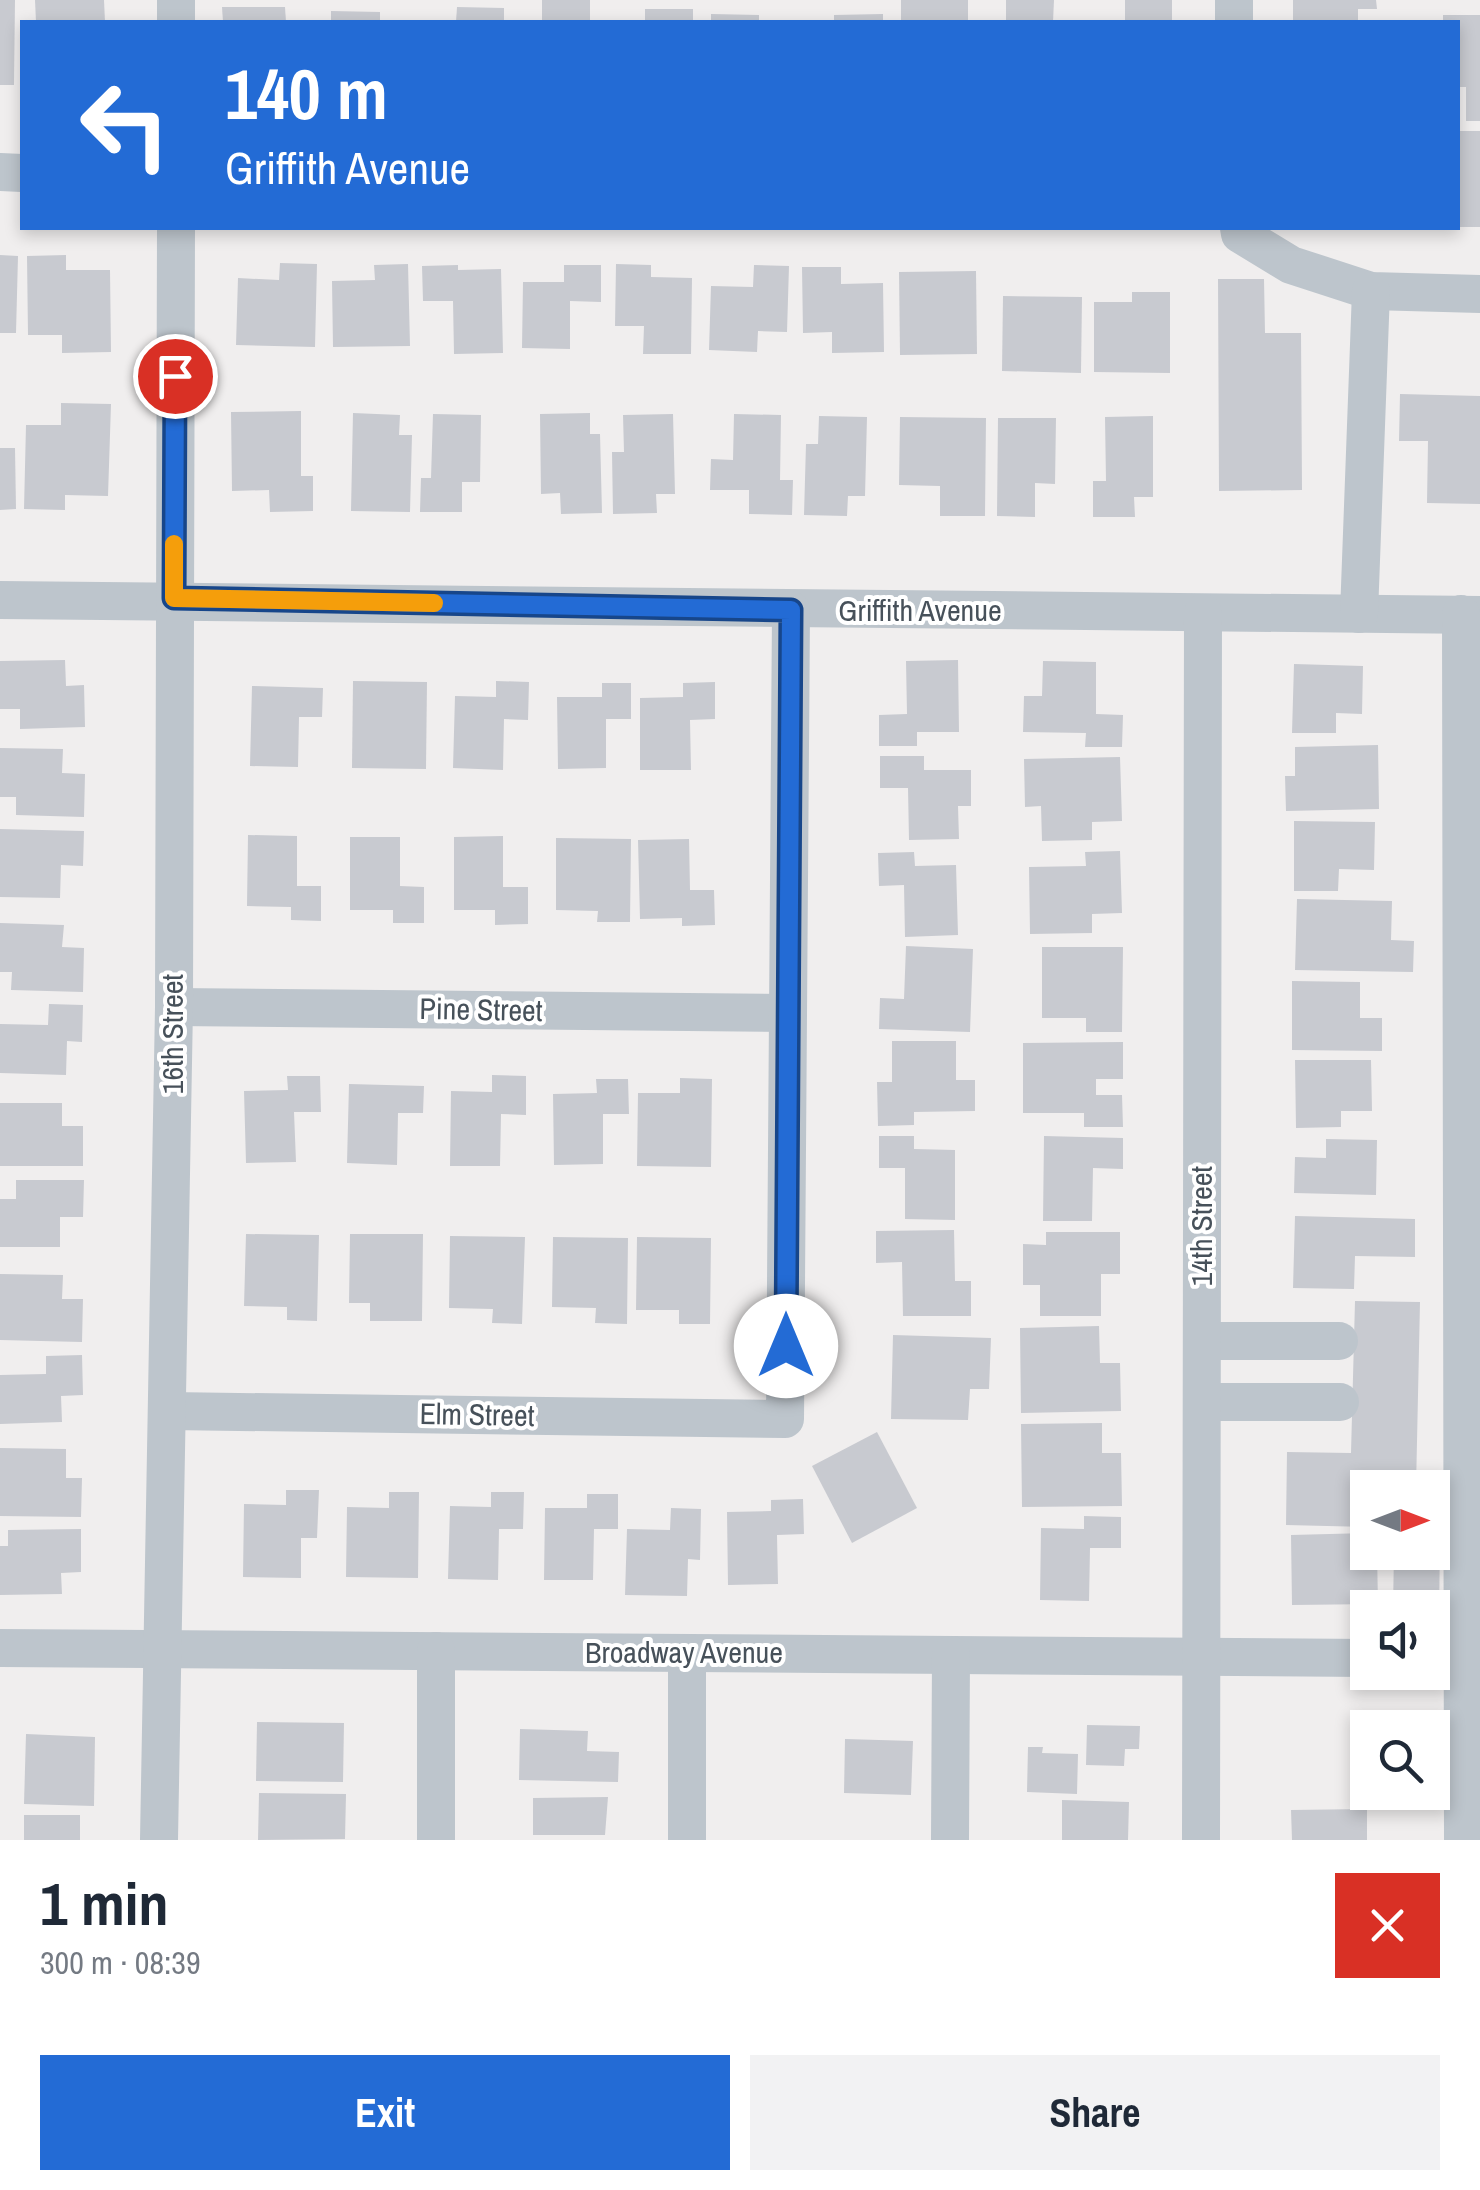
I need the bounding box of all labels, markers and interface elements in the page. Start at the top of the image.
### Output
text: 140 m [225,47,388,141]
icon: left [60,60,190,190]
text: Griffith Avenue [225,137,470,198]
pin [133,334,218,419]
icon: arrive [148,349,203,404]
street label: Griffith Avenue [838,590,1002,630]
street label: 16th Street [152,974,192,1094]
street label: Pine Street [419,988,543,1030]
street label: 14th Street [1181,1166,1221,1286]
position arrow [734,1294,838,1398]
street label: Elm Street [419,1393,535,1435]
north arrow [1350,1470,1450,1570]
map controls [1350,1470,1450,1810]
button: sound [1350,1590,1450,1690]
street label: Broadway Avenue [585,1632,783,1672]
button: search [1350,1710,1450,1810]
text: 1 min [40,1863,169,1944]
button: close [1335,1873,1440,1978]
text: 300 m · 08:39 [40,1941,200,1984]
button: Exit [40,2055,730,2170]
button: Share [750,2055,1440,2170]

